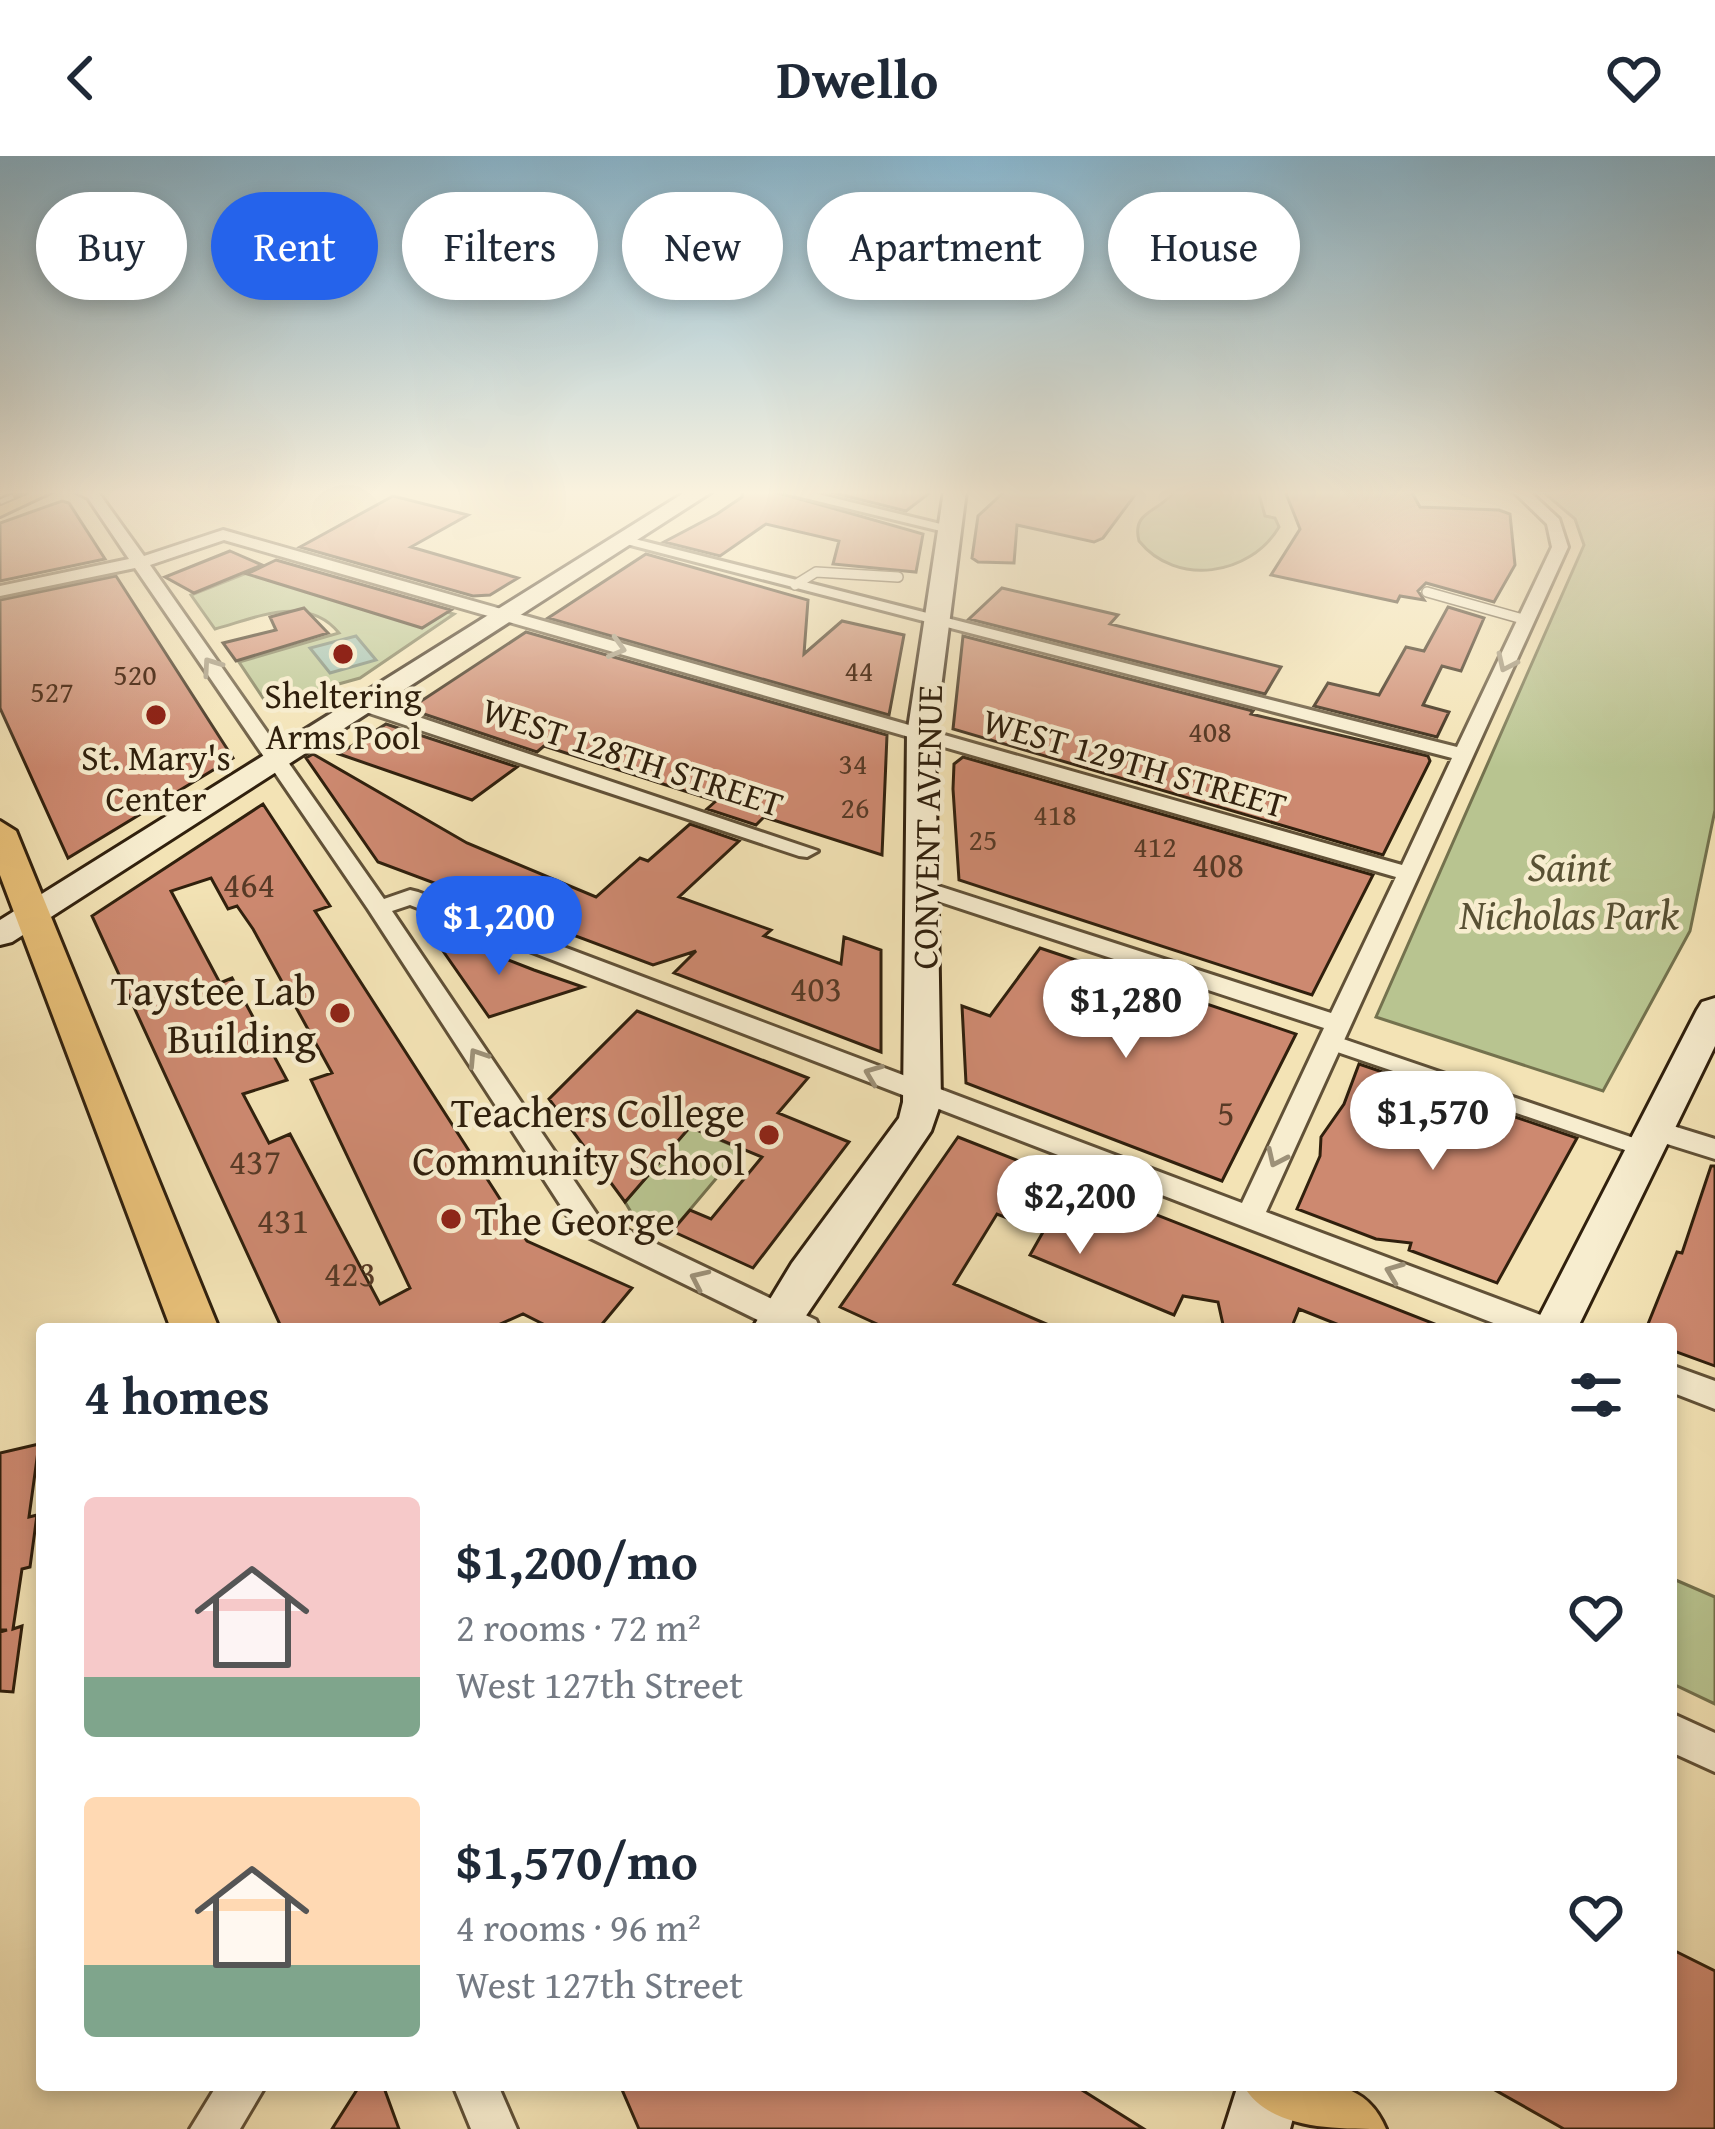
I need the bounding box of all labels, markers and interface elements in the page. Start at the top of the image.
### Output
text: Dwello [777,39,938,118]
icon: back [48,45,114,111]
icon: heart [1601,45,1667,111]
chip: Buy [36,192,187,300]
chip: Rent [211,192,378,300]
chip: Filters [402,192,598,300]
chip: New [622,192,783,300]
chip: Apartment [807,192,1084,300]
chip: House [1108,192,1300,300]
one-way arrow [607,634,627,659]
marker: Sheltering Arms Pool [330,641,356,667]
house number: 44 [845,648,873,692]
one-way arrow [1497,651,1520,672]
house number: 520 [113,652,157,696]
one-way arrow [203,658,225,680]
place label: Sheltering Arms Pool [264,668,422,762]
house number: 527 [30,669,74,713]
street label: WEST 128TH STREET [476,682,790,830]
street label: CONVENT AVENUE [897,684,955,970]
street label: WEST 129TH STREET [977,693,1293,831]
marker: St. Mary's Center [143,702,169,728]
house number: 408 [1188,709,1232,753]
place label: St. Mary's Center [81,730,231,824]
house number: 34 [839,741,867,785]
house number: 26 [841,785,869,829]
house number: 418 [1033,792,1077,836]
house number: 25 [969,817,997,861]
house number: 412 [1133,824,1177,868]
park label: Saint Nicholas Park [1458,835,1680,944]
house number: 408 [1192,837,1244,890]
house number: 464 [223,857,275,910]
pin: $1,200 [401,876,597,978]
text: $1,200 [443,886,555,943]
place label: Taystee Lab Building [111,959,316,1068]
pin: $1,280 [1028,959,1224,1061]
house number: 403 [790,961,842,1014]
text: $1,280 [1070,969,1182,1026]
marker: Taystee Lab Building [327,1000,353,1026]
one-way arrow [469,1049,491,1071]
one-way arrow [863,1064,884,1089]
pin: $1,570 [1335,1071,1531,1173]
place label: Teachers College Community School [412,1081,745,1190]
text: $1,570 [1377,1081,1489,1138]
house number: 5 [1217,1085,1235,1138]
marker: Teachers College Community School [756,1122,782,1148]
house number: 437 [229,1134,281,1187]
one-way arrow [1267,1146,1290,1167]
pin: $2,200 [982,1155,1178,1257]
text: $2,200 [1024,1165,1136,1222]
place label: The George [475,1189,675,1250]
house number: 431 [257,1193,309,1246]
marker: The George [438,1206,464,1232]
house number: 423 [324,1246,376,1299]
one-way arrow [1385,1262,1406,1287]
one-way arrow [690,1270,711,1293]
text: 4 homes [84,1358,270,1433]
icon: filters [1563,1362,1629,1428]
text: $1,200/mo [456,1523,698,1598]
icon: home [180,1545,324,1689]
icon: heart [1563,1584,1629,1650]
text: 2 rooms · 72 m² [456,1598,701,1655]
text: West 127th Street [456,1655,743,1712]
text: $1,570/mo [456,1823,698,1898]
icon: home [180,1845,324,1989]
icon: heart [1563,1884,1629,1950]
text: 4 rooms · 96 m² [456,1898,701,1955]
text: West 127th Street [456,1955,743,2012]

